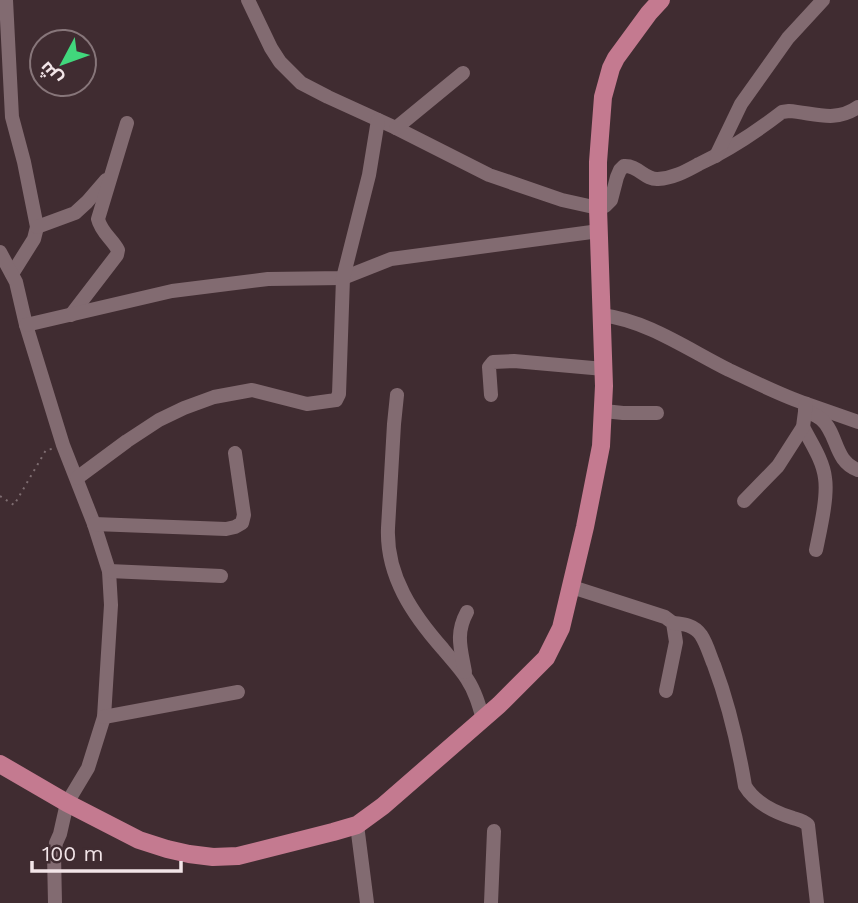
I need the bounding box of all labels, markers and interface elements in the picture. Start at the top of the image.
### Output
north arrow [28,28,98,98]
text: ش [34,57,67,91]
scale bar [32,830,180,874]
text: 100 m [42,841,104,866]

